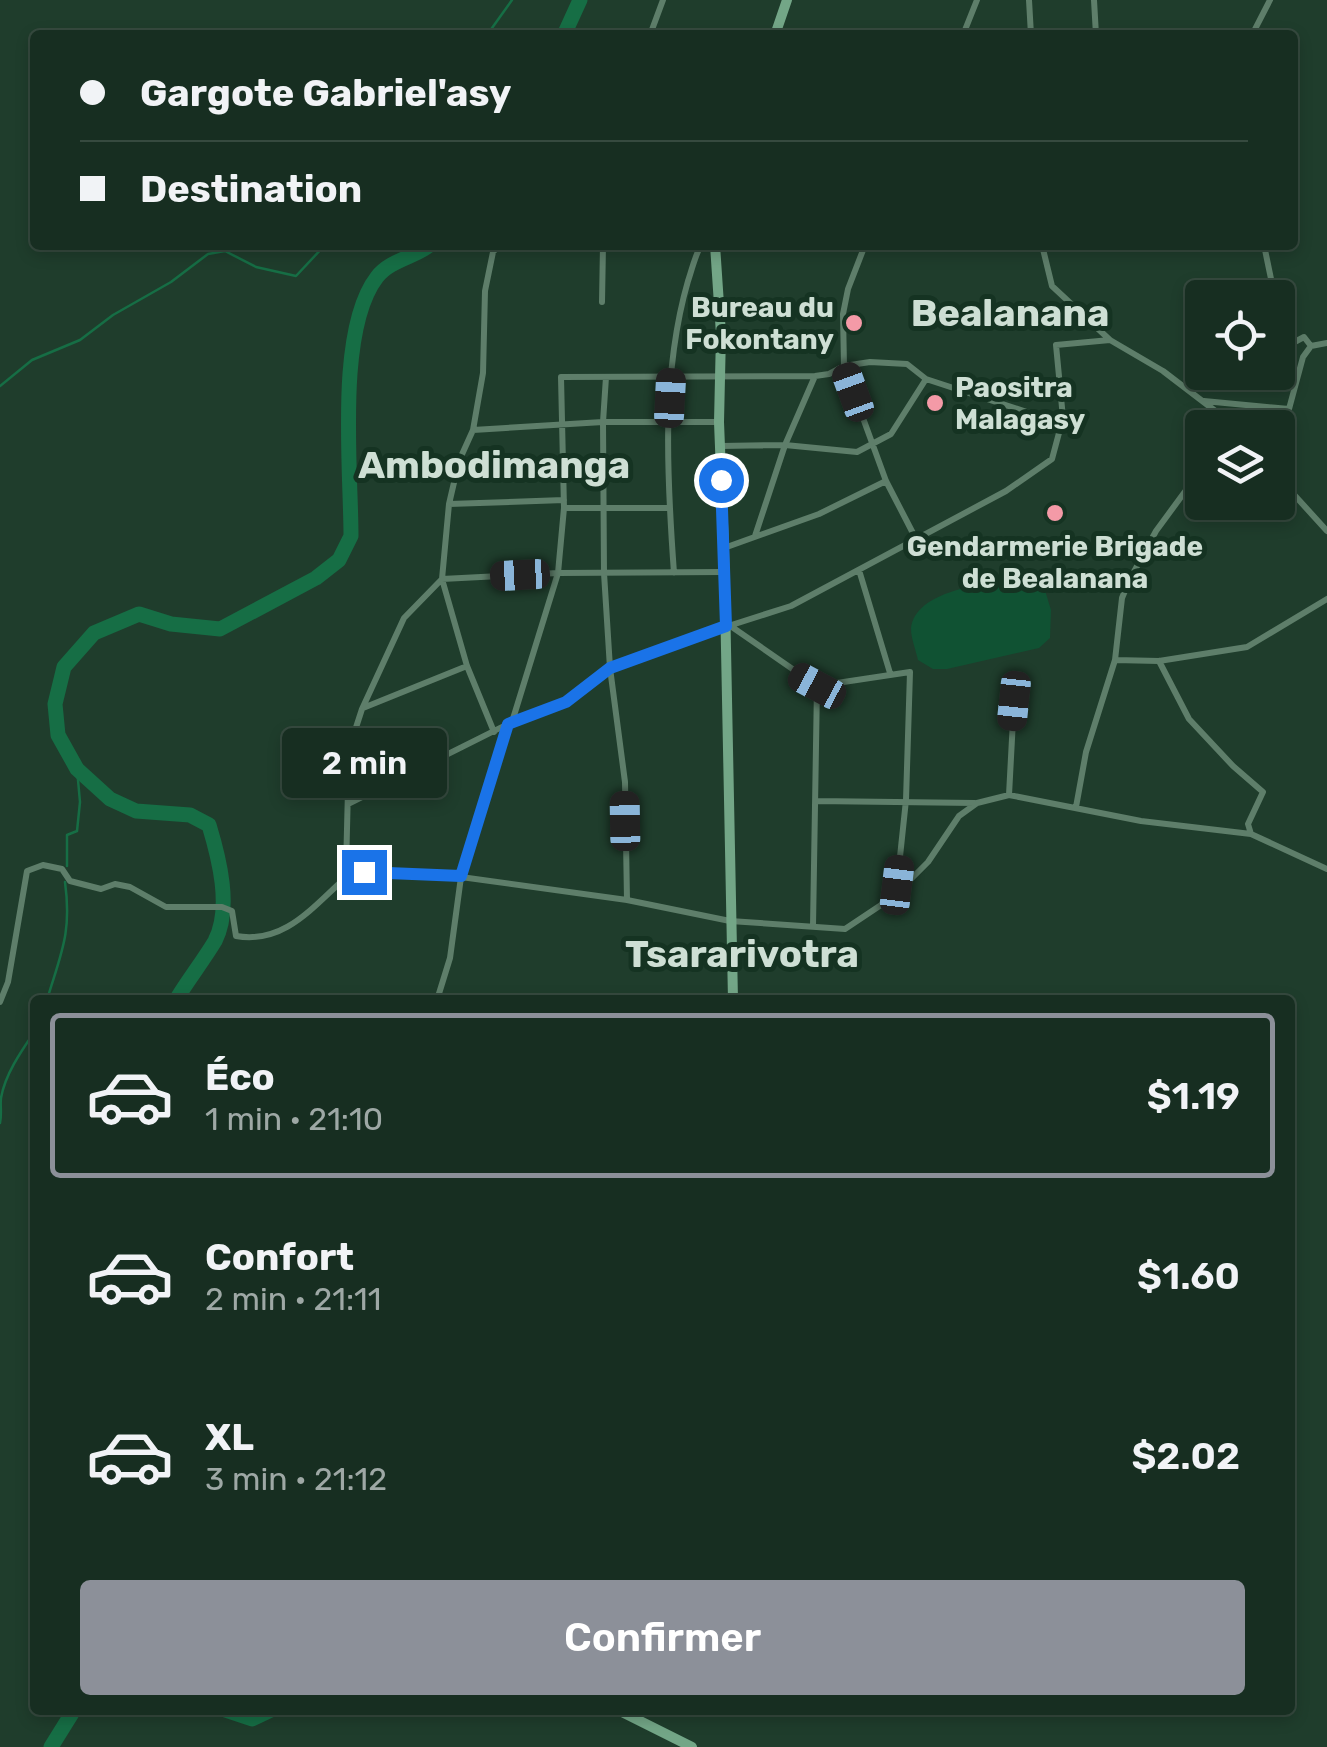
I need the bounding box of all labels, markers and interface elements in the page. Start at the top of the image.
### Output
text: Gargote Gabriel'asy [140,70,511,116]
text: Destination [140,166,362,212]
map controls [1185,280,1295,520]
button: locate [1185,280,1295,390]
district label: Bealanana [911,290,1109,336]
place label: Bureau du Fokontany [685,291,834,356]
marker: Bureau du Fokontany [843,312,865,334]
car [829,359,877,425]
car [653,367,687,429]
place label: Paositra Malagasy [955,371,1085,436]
marker: Paositra Malagasy [924,392,946,414]
button: layers [1185,410,1295,520]
district label: Ambodimanga [358,442,630,488]
route start [699,458,744,503]
marker: Gendarmerie Brigade de Bealanana [1044,502,1066,524]
place label: Gendarmerie Brigade de Bealanana [907,530,1203,595]
car [489,558,551,592]
car [783,659,851,713]
car [996,670,1032,732]
callout: 2 min [282,727,446,797]
text: 2 min [322,744,407,782]
car [609,791,641,851]
route end [342,850,387,895]
car [878,853,916,917]
district label: Tsararivotra [625,931,859,977]
icon: car [85,1051,175,1141]
text: Éco [205,1054,275,1100]
text: $1.19 [1147,1073,1240,1119]
text: 1 min · 21:10 [205,1100,383,1138]
icon: car [85,1231,175,1321]
text: Confort [205,1234,354,1280]
text: $1.60 [1137,1253,1240,1299]
text: 2 min · 21:11 [205,1280,382,1318]
icon: car [85,1411,175,1501]
text: XL [205,1414,254,1460]
text: $2.02 [1131,1433,1240,1479]
text: 3 min · 21:12 [205,1460,387,1498]
button: Confirmer [80,1580,1245,1695]

